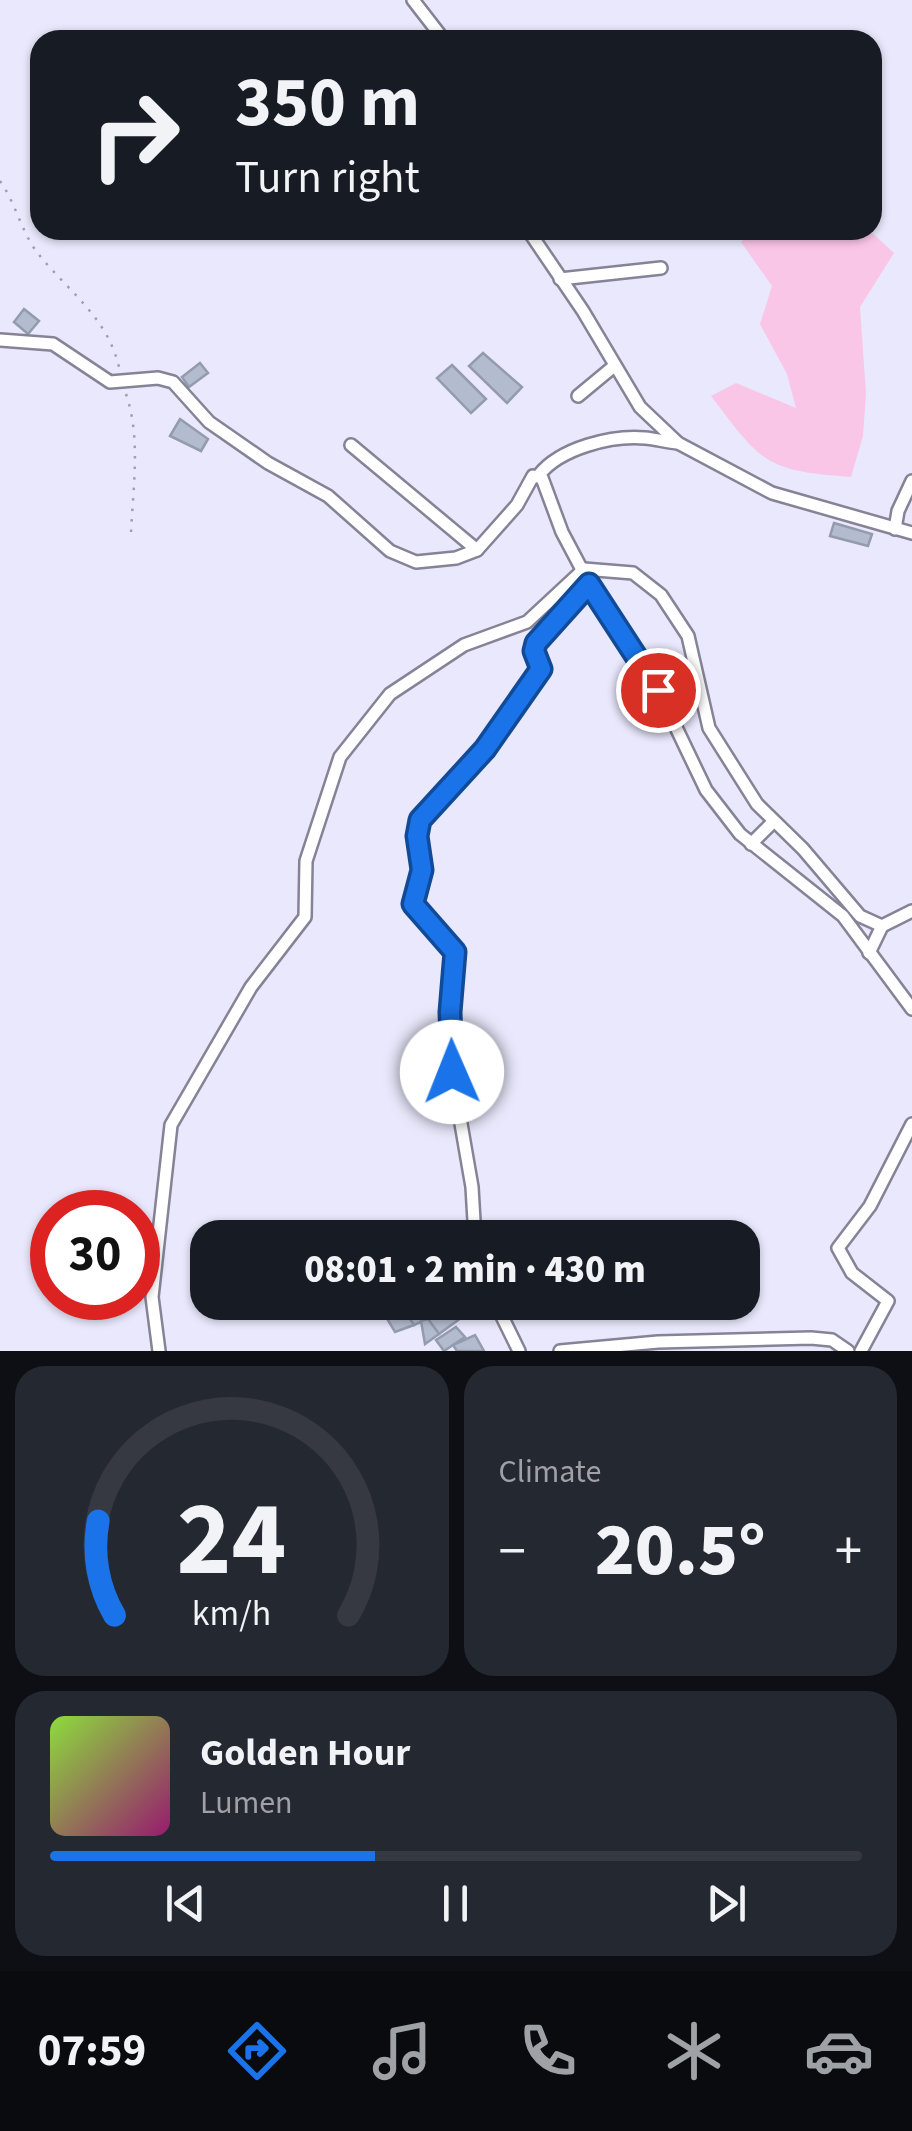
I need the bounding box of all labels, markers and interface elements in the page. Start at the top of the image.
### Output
text: 350 m [235,53,420,153]
icon: right [70,70,200,200]
text: Turn right [235,146,420,210]
pin [616,648,701,733]
icon: arrive [631,663,686,718]
position arrow [400,1020,504,1124]
speed limit sign: 30 [30,1190,160,1320]
text: 08:01 · 2 min · 430 m [304,1243,646,1297]
text: Climate [499,1449,601,1495]
text: 24 [177,1467,287,1615]
text: 20.5° [595,1497,766,1604]
text: − [499,1513,526,1591]
text: + [835,1513,862,1591]
text: km/h [192,1588,271,1639]
text: Golden Hour [200,1726,410,1780]
text: Lumen [200,1780,293,1826]
icon: previous [158,1876,213,1931]
icon: pause [428,1876,483,1931]
icon: next [699,1876,754,1931]
icon: directions [222,2016,292,2086]
icon: music [367,2016,437,2086]
icon: phone [513,2016,583,2086]
icon: climate [659,2016,729,2086]
icon: car [804,2016,874,2086]
text: 07:59 [38,2019,146,2083]

